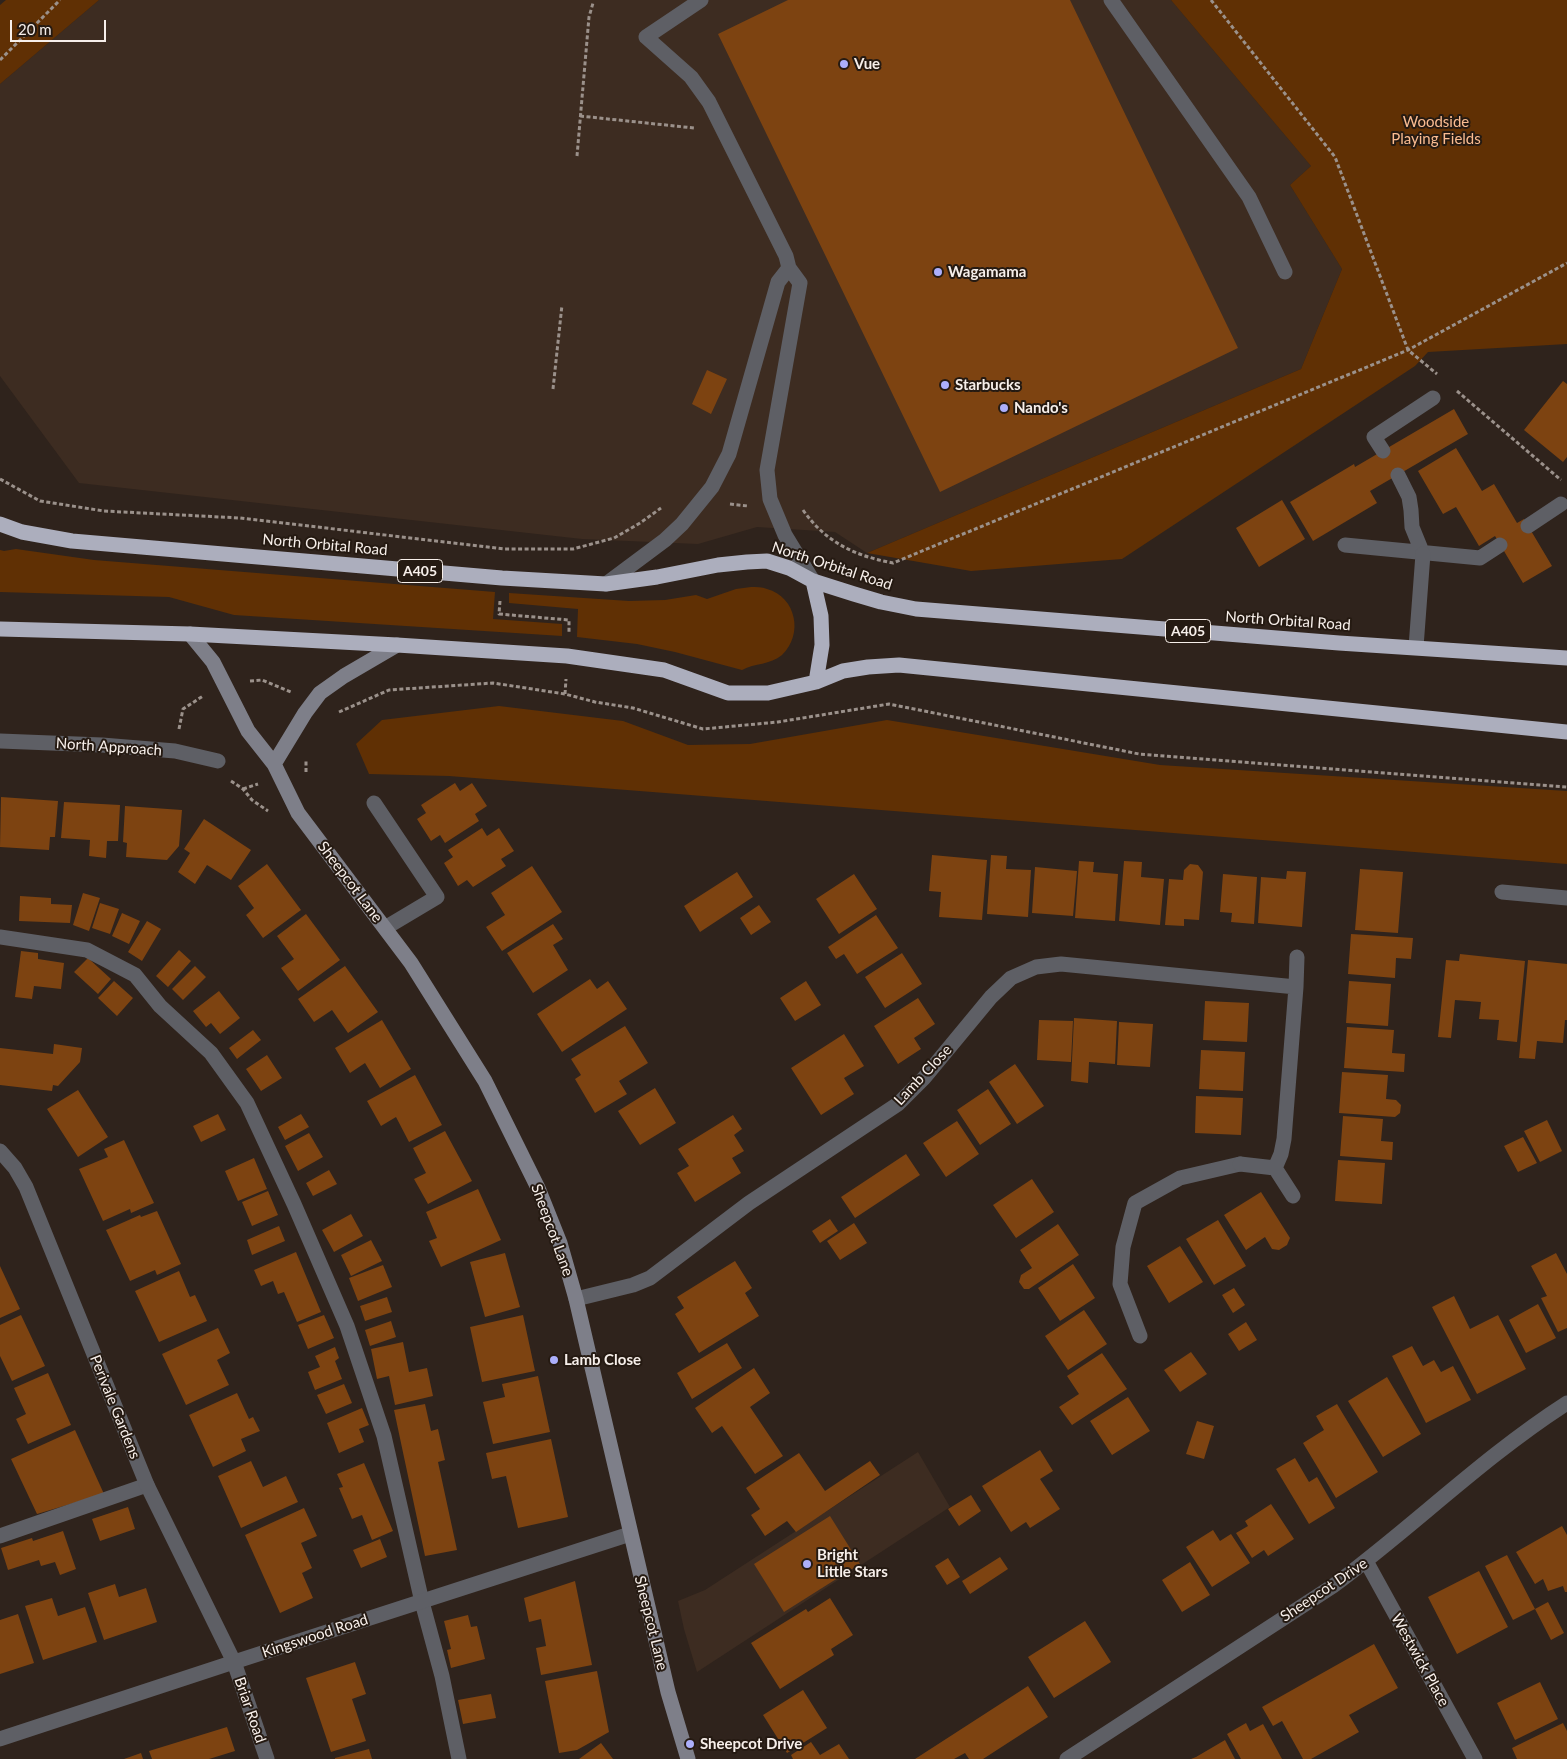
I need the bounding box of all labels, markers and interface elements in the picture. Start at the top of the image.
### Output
scale bar [12,10,109,42]
text: 20 m [18,20,52,38]
place label: Vue [854,55,880,73]
marker: Vue [838,58,850,70]
park label: Woodside Playing Fields [1391,113,1481,148]
place label: Wagamama [948,263,1026,281]
marker: Wagamama [932,266,944,278]
place label: Starbucks [955,376,1020,394]
marker: Starbucks [939,379,951,391]
place label: Nando's [1014,399,1068,417]
marker: Nando's [998,402,1010,414]
street label: North Orbital Road [262,531,388,559]
street label: North Orbital Road [770,538,894,594]
road number: A405 [398,560,442,582]
street label: North Orbital Road [1225,608,1351,634]
road number: A405 [1166,620,1210,642]
street label: North Approach [55,734,163,760]
street label: Sheepcot Lane [314,838,386,926]
street label: Lamb Close [890,1041,956,1109]
street label: Sheepcot Lane [527,1181,577,1279]
place label: Lamb Close [564,1351,641,1369]
street label: Perivale Gardens [86,1352,144,1462]
marker: Lamb Close [548,1354,560,1366]
place label: Bright Little Stars [817,1546,888,1581]
street label: Sheepcot Drive [1277,1554,1371,1626]
marker: Bright Little Stars [801,1558,813,1570]
street label: Sheepcot Lane [631,1574,671,1672]
street label: Kingswood Road [260,1610,370,1662]
street label: Westwick Place [1387,1610,1453,1710]
street label: Briar Road [230,1675,270,1745]
place label: Sheepcot Drive [700,1735,802,1753]
marker: Sheepcot Drive [684,1738,696,1750]

